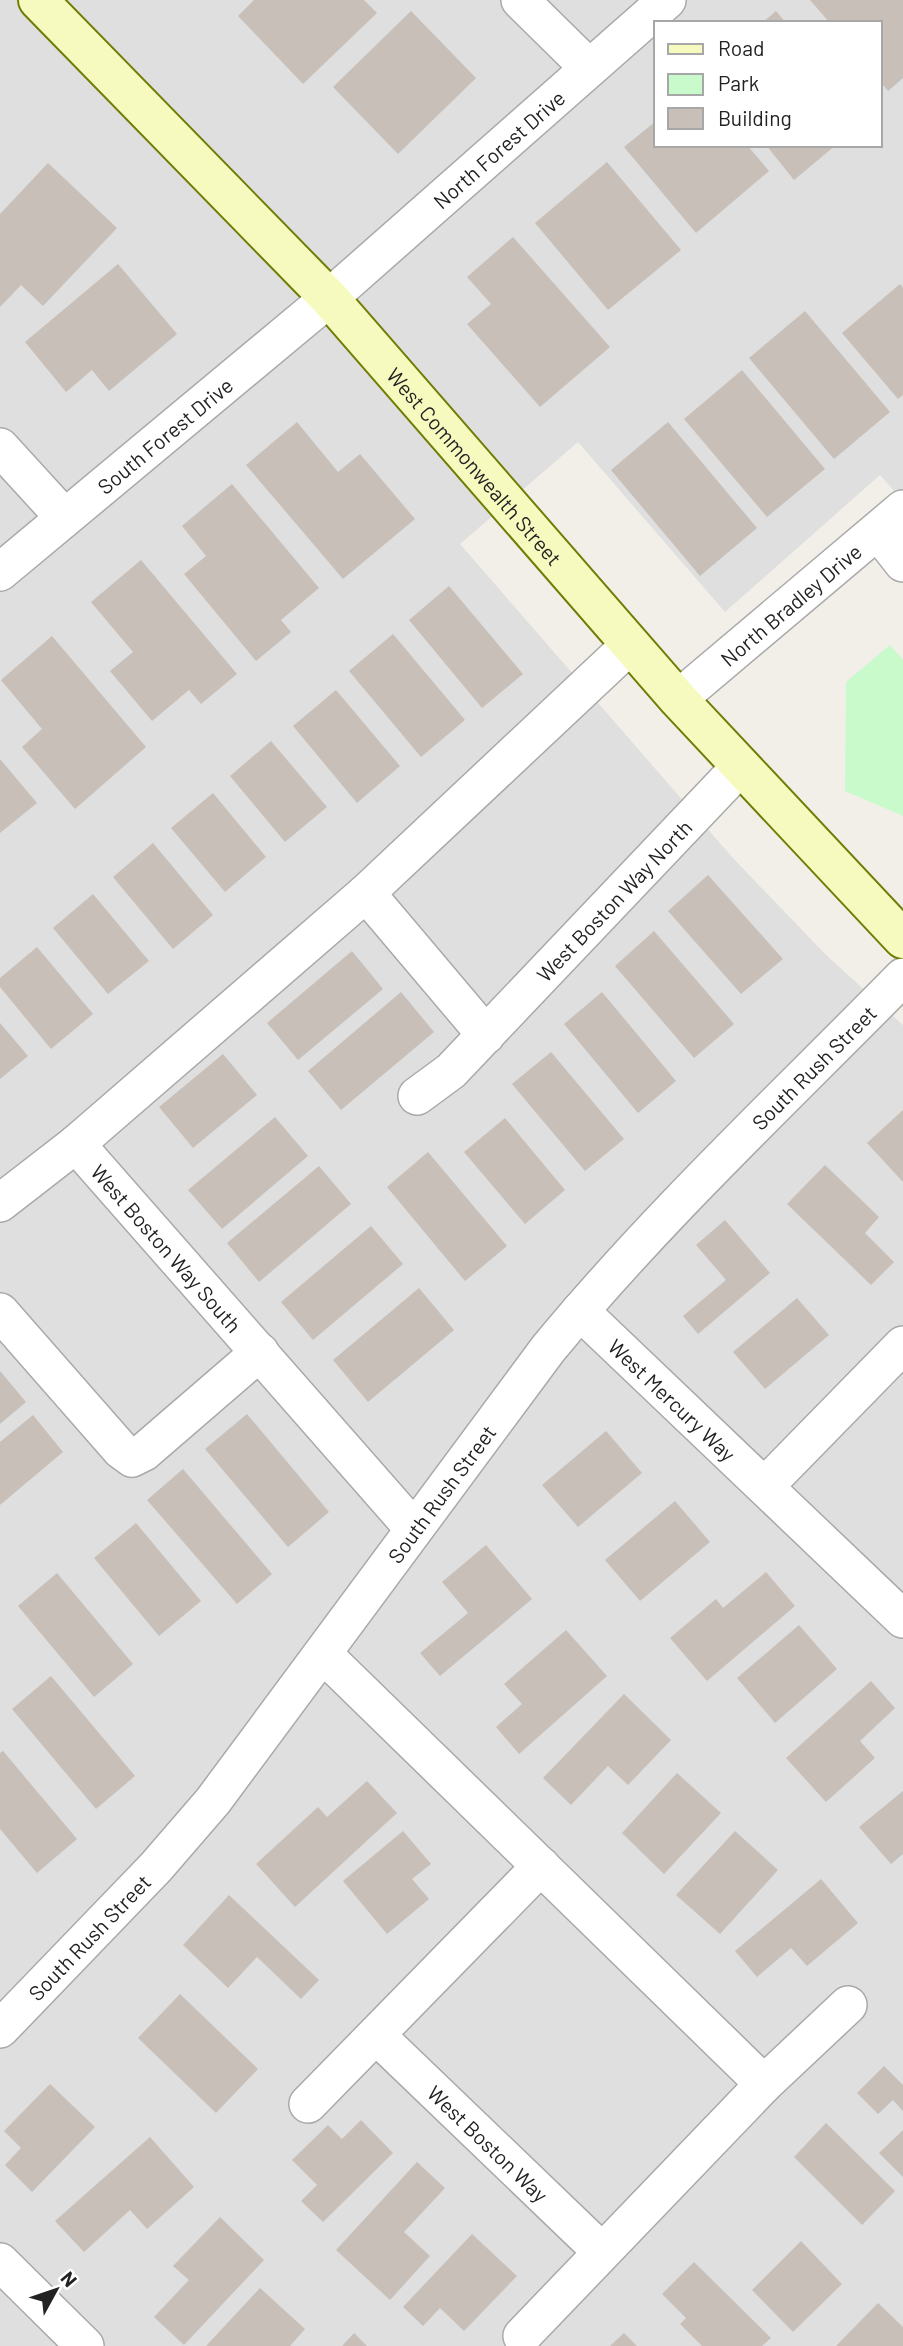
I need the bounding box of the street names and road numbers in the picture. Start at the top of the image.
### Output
street label: North Forest Drive [428,84,569,213]
street label: West Commonwealth Street [382,362,568,570]
street label: South Forest Drive [92,372,237,498]
street label: North Bradley Drive [715,538,866,671]
street label: West Boston Way North [531,814,696,986]
street label: South Rush Street [746,1000,881,1134]
street label: West Boston Way South [87,1159,247,1337]
street label: West Mercury Way [604,1333,742,1466]
street label: South Rush Street [382,1420,500,1567]
street label: South Rush Street [22,1869,155,2005]
street label: West Boston Way [423,2080,554,2207]

